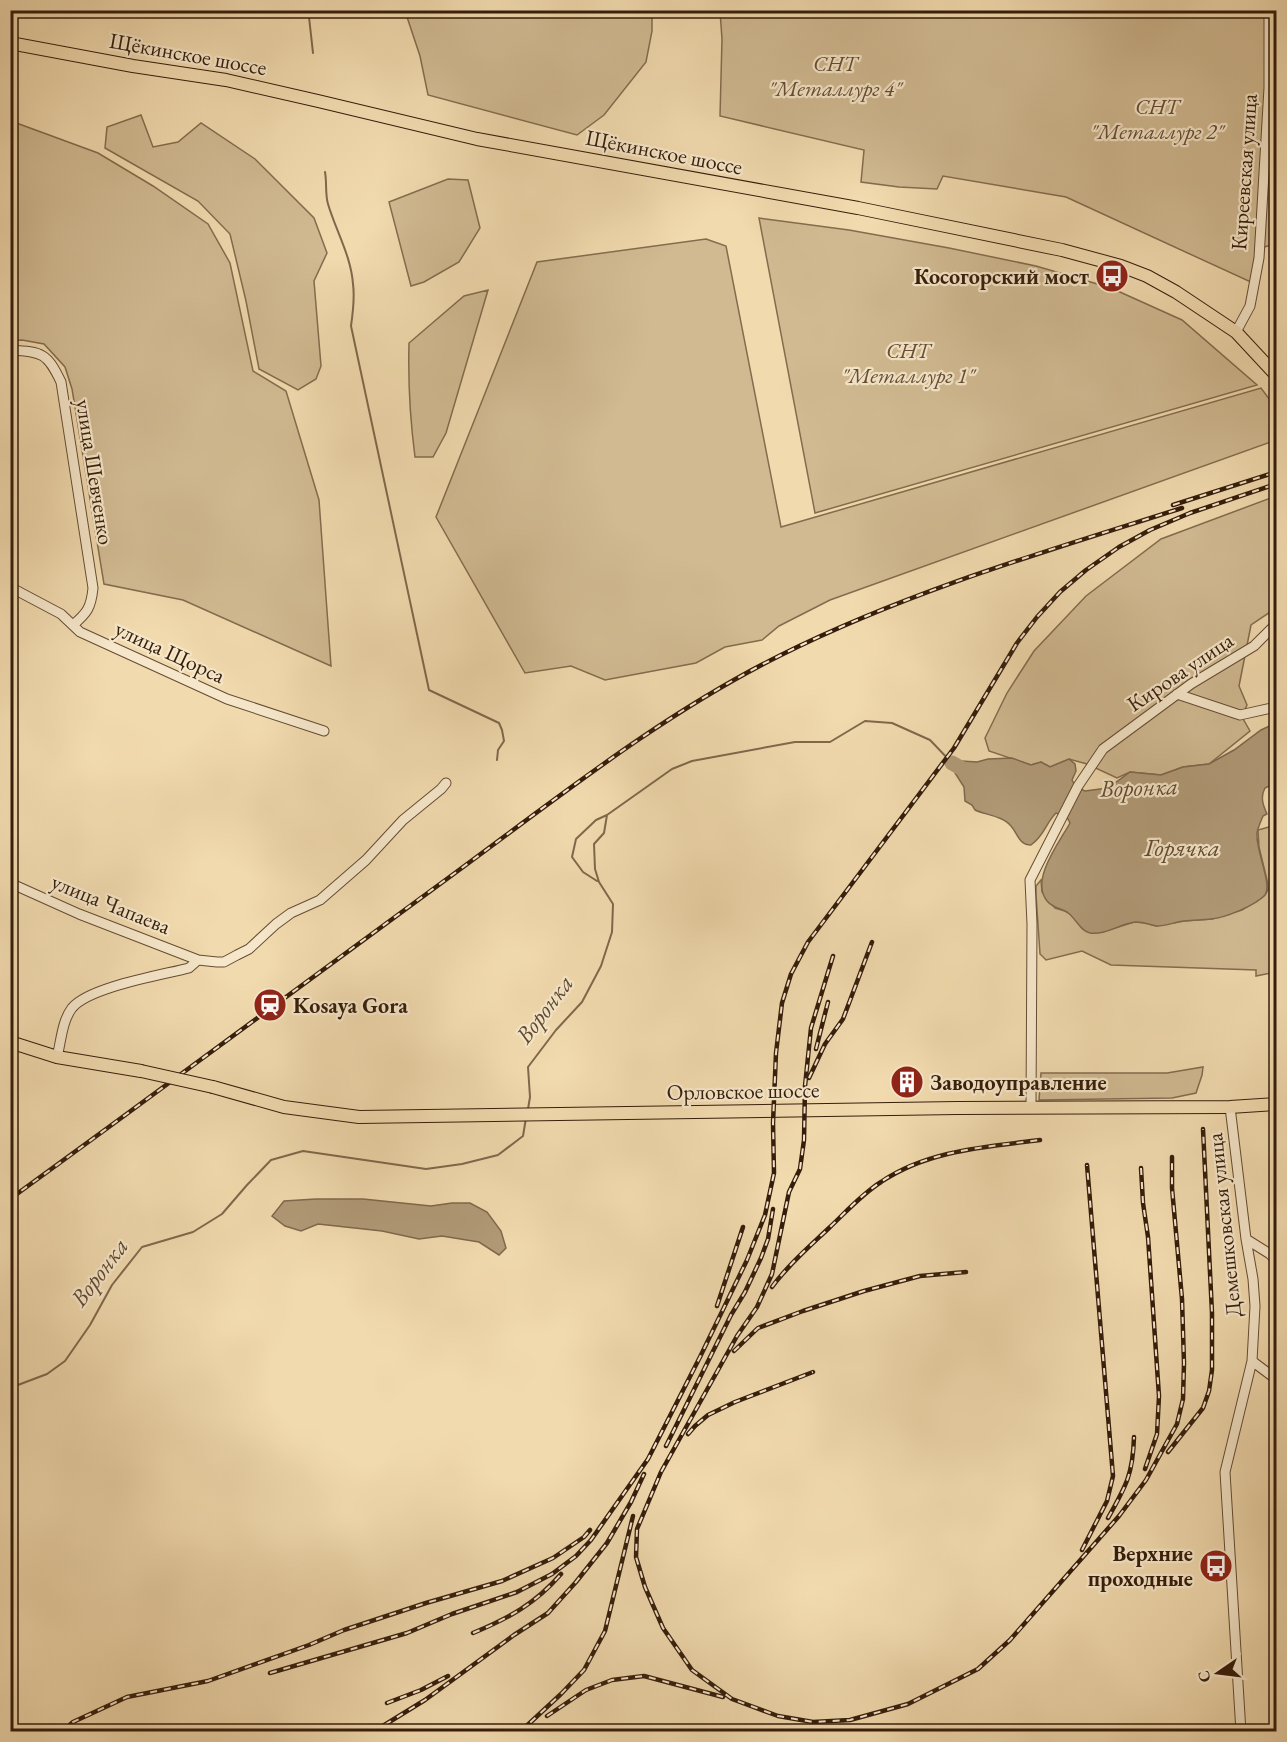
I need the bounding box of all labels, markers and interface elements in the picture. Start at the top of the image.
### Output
street label: Щёкинское шоссе [107,26,269,82]
park label: СНТ "Металлург 4" [768,49,905,103]
park label: СНТ "Металлург 2" [1090,92,1227,146]
street label: Киреевская улица [1224,92,1264,251]
street label: Щёкинское шоссе [583,123,745,182]
bus stop icon: Косогорский мост [1094,258,1130,294]
place label: Косогорский мост [914,262,1089,291]
park label: СНТ "Металлург 1" [841,336,978,390]
street label: улица Шевченко [69,397,121,547]
street label: улица Щорса [110,614,230,690]
street label: Кирова улица [1121,626,1239,718]
water label: Воронка [1098,770,1179,804]
water label: Горячка [1143,832,1220,863]
street label: улица Чапаева [47,867,175,941]
water label: Воронка [508,968,580,1050]
station icon: Kosaya Gora [252,987,288,1023]
place label: Kosaya Gora [293,991,408,1020]
building icon: Заводоуправление [889,1064,925,1100]
place label: Заводоуправление [930,1068,1107,1097]
street label: Орловское шоссе [666,1075,820,1107]
street label: Демешковская улица [1200,1131,1248,1319]
water label: Воронка [63,1231,135,1313]
place label: Верхние проходные [1088,1539,1193,1593]
bus stop icon: Верхние проходные [1198,1548,1234,1584]
north arrow [1188,1643,1248,1703]
text: С [1192,1668,1215,1685]

